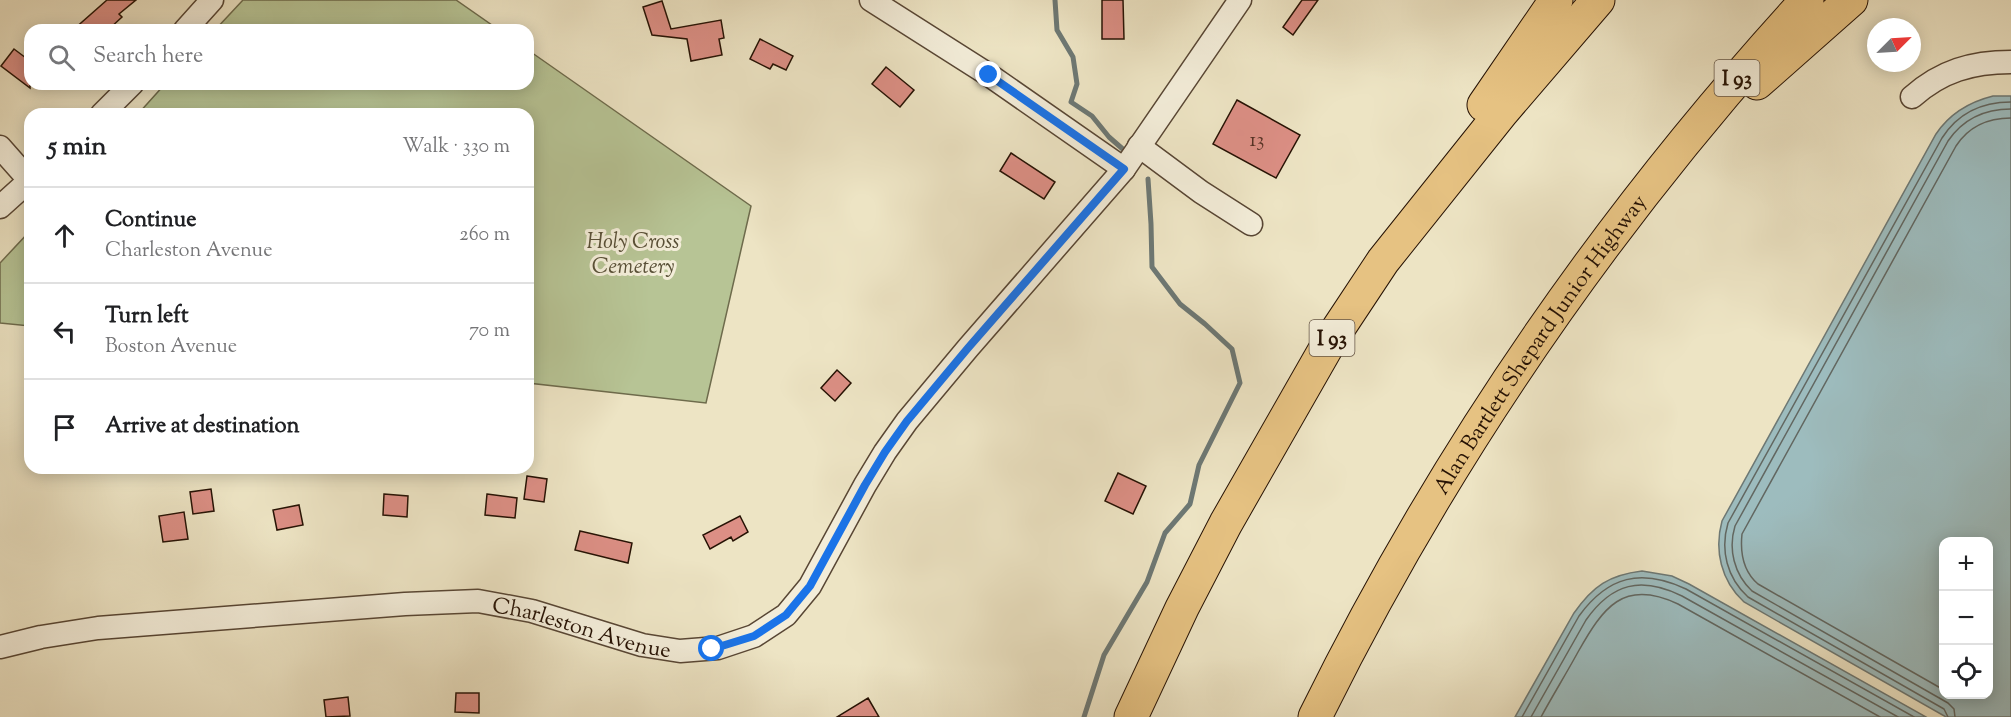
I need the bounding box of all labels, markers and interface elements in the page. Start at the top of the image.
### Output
north arrow [1867,18,1921,72]
search box [24,24,534,90]
icon: search [45,41,78,74]
text: Search here [93,41,203,73]
road number: I 93 [1714,60,1760,96]
route end [975,61,1001,87]
house number: 13 [1250,127,1264,156]
text: 5 min [48,129,107,166]
text: Walk · 330 m [402,133,510,162]
street label: Alan Bartlett Shepard Junior Highway [1427,189,1656,501]
text: Continue [105,205,196,237]
icon: ahead [48,219,81,252]
text: 260 m [459,221,510,250]
park label: Holy Cross Cemetery [587,227,679,284]
text: Charleston Avenue [105,237,272,266]
text: Turn left [105,301,188,333]
icon: left [48,315,81,348]
text: 70 m [469,317,510,346]
road number: I 93 [1310,320,1354,356]
text: Boston Avenue [105,333,237,362]
icon: arrive [48,411,81,444]
text: Arrive at destination [105,411,300,443]
map controls [1939,537,1993,699]
button: + [1939,537,1993,591]
street label: Charleston Avenue [489,591,673,668]
button: − [1939,591,1993,645]
route start [698,635,724,661]
button: locate [1939,645,1993,699]

